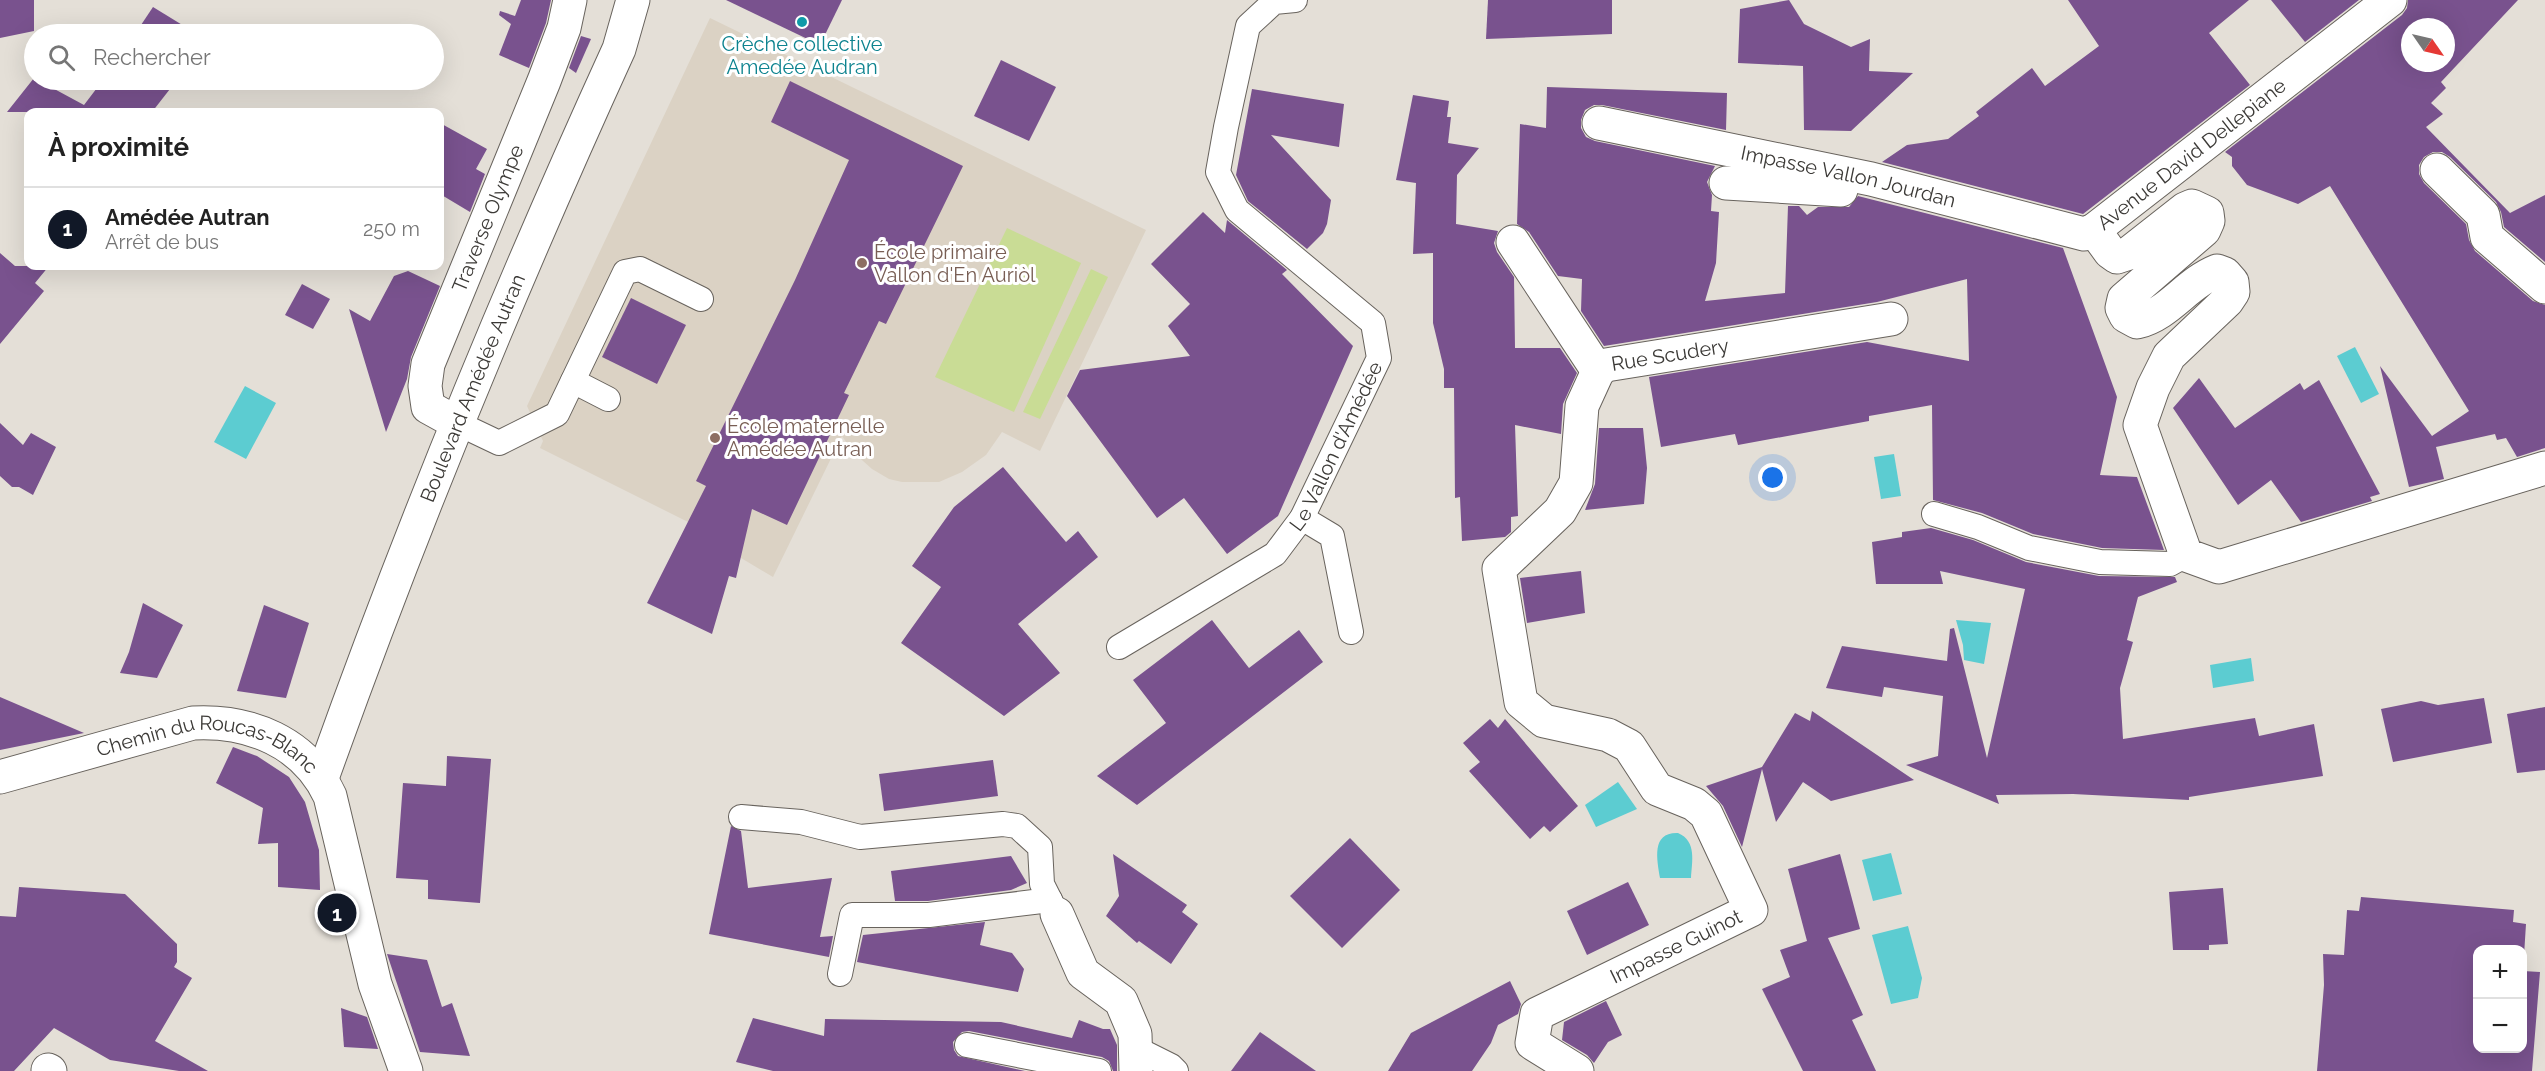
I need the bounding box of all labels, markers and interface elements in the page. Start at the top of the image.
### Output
marker: Crèche collective Amedée Audran [795,15,809,29]
north arrow [2401,18,2455,72]
search box [24,24,444,90]
place label: Crèche collective Amedée Audran [721,32,883,79]
icon: search [45,41,78,74]
text: Rechercher [93,44,211,70]
street label: Avenue David Dellepiane [2092,73,2291,235]
text: À proximité [48,132,189,162]
street label: Traverse Olympe [447,141,529,296]
street label: Impasse Vallon Jourdan [1739,141,1958,212]
text: Amédée Autran [105,204,270,230]
text: 1 [63,217,72,241]
text: 250 m [363,217,420,241]
text: Arrêt de bus [105,230,219,254]
place label: École primaire Vallon d'En Auriòl [874,240,1036,287]
marker: École primaire Vallon d'En Auriòl [855,256,869,270]
street label: Boulevard Amédée Autran [415,270,530,506]
street label: Rue Scudery [1609,333,1731,376]
street label: Le Vallon d'Amédée [1284,358,1388,536]
place label: École maternelle Amédée Autran [727,414,885,461]
marker: École maternelle Amédée Autran [708,431,722,445]
your location [1758,463,1787,492]
street label: Chemin du Roucas-Blanc [94,711,323,778]
pin: 1 [318,890,356,936]
street label: Impasse Guinot [1606,904,1746,989]
map controls [2473,945,2527,1053]
button: + [2473,945,2527,999]
button: − [2473,999,2527,1053]

